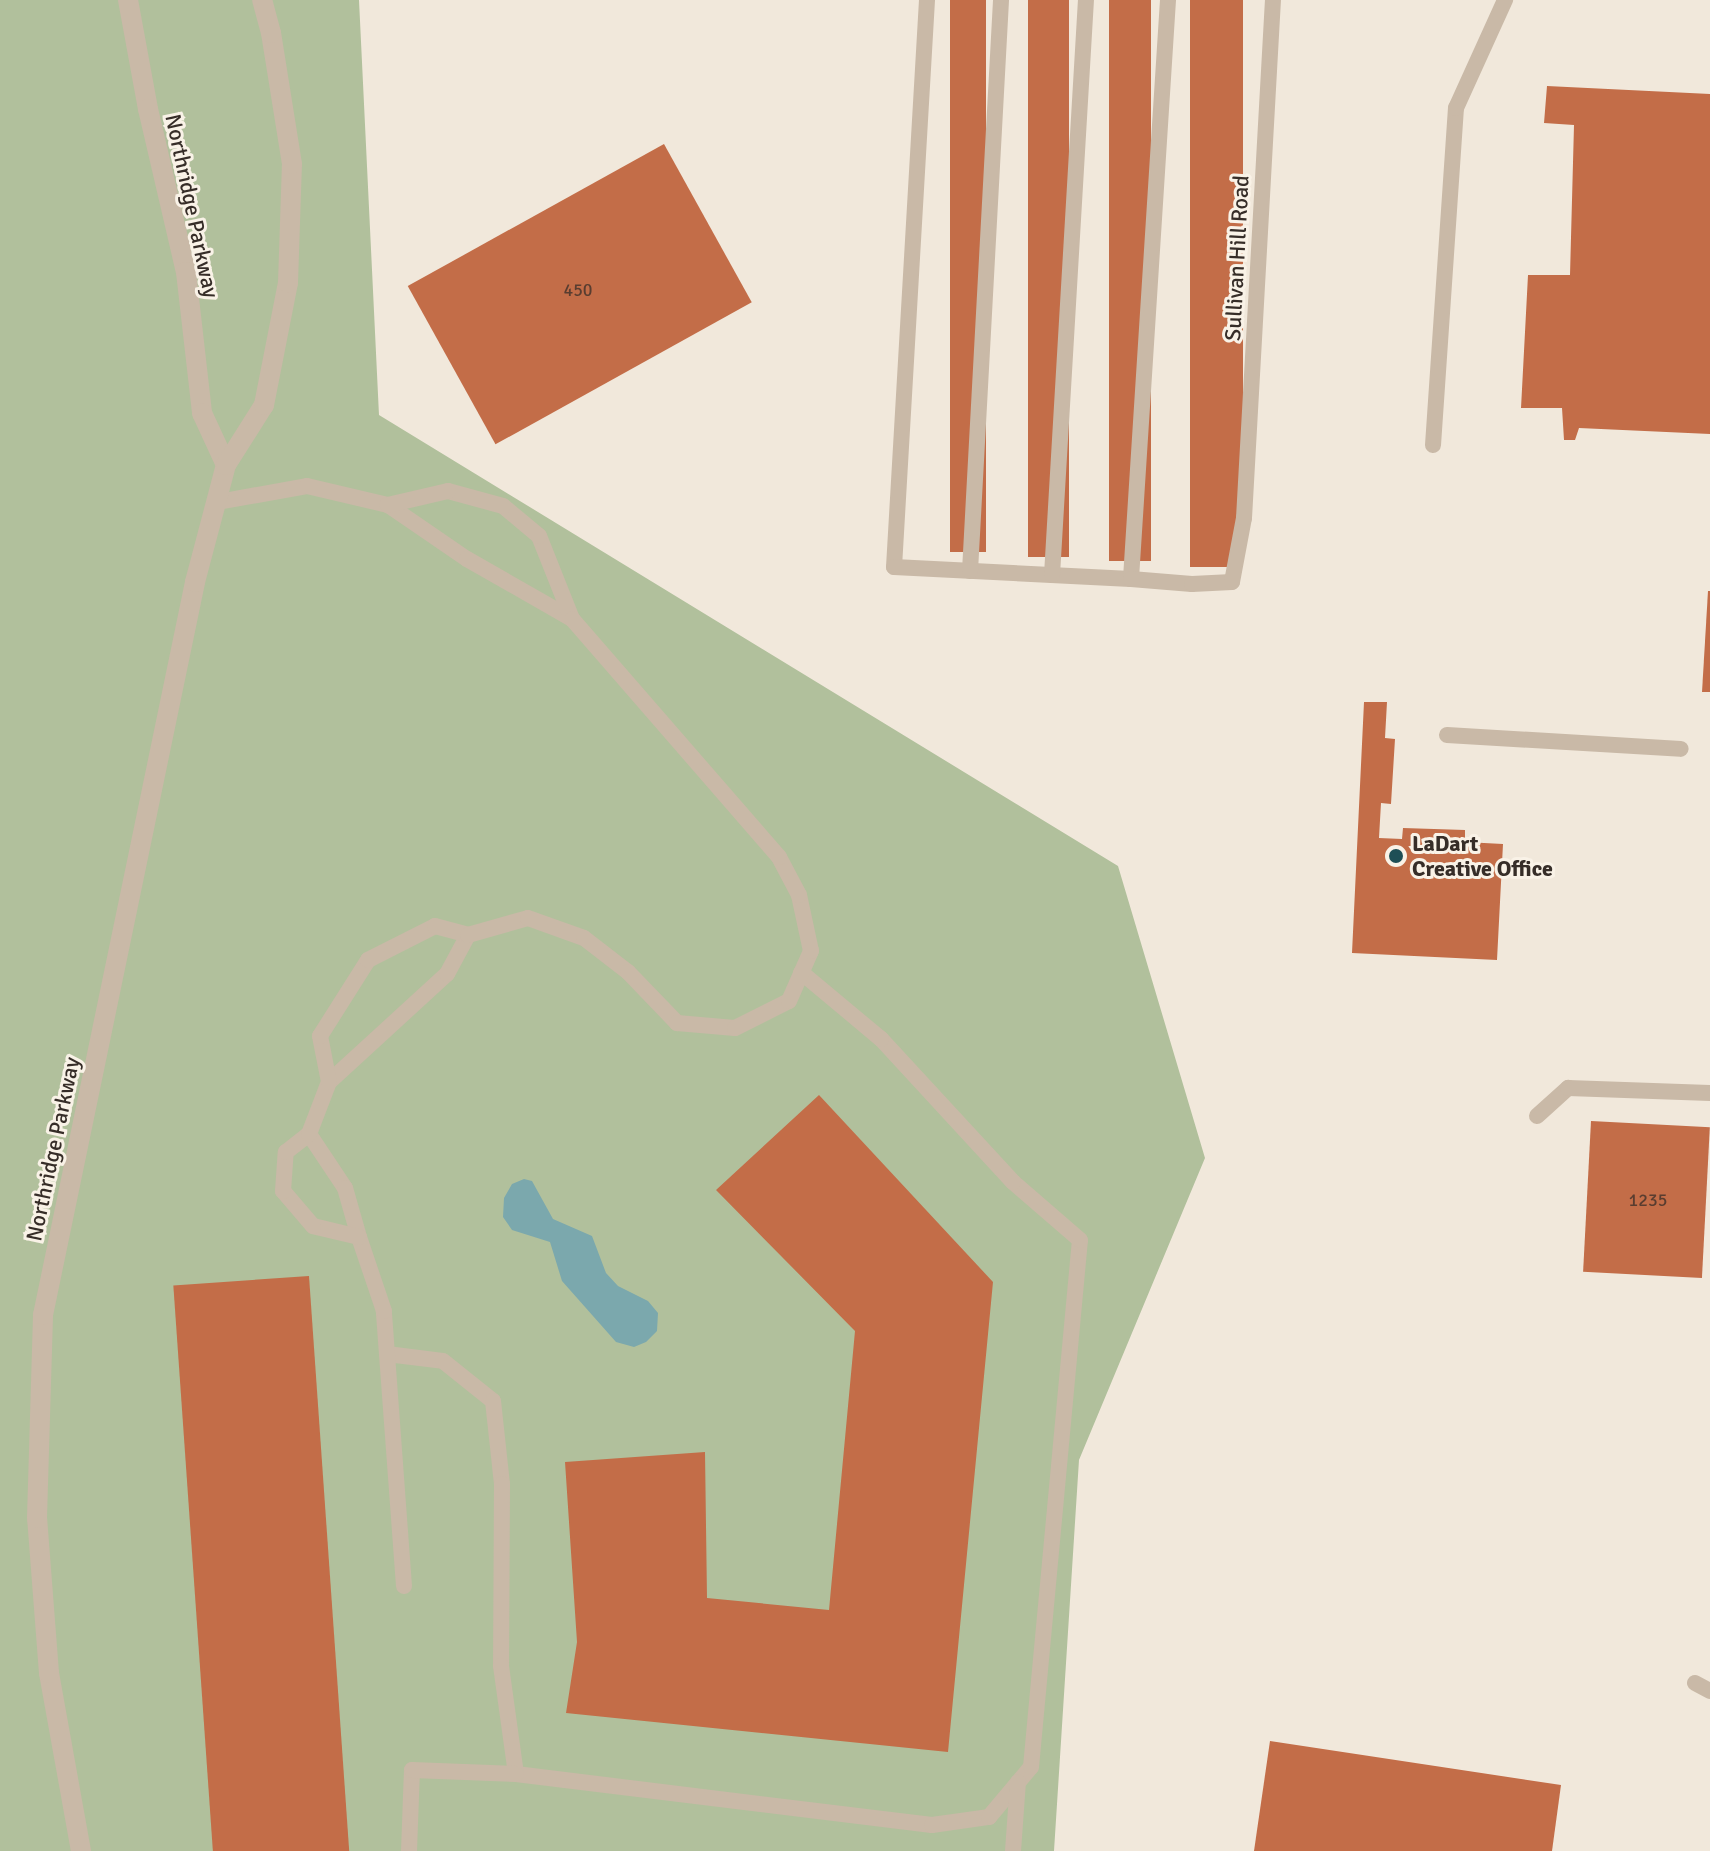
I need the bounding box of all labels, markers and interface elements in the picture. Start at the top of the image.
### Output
street label: Northridge Parkway [160,112,224,300]
street label: Sullivan Hill Road [1219,174,1255,342]
house number: 450 [563,279,593,301]
place label: LaDart Creative Office [1412,830,1553,882]
marker: LaDart Creative Office [1387,847,1405,865]
street label: Northridge Parkway [21,1055,85,1243]
house number: 1235 [1629,1189,1667,1211]

